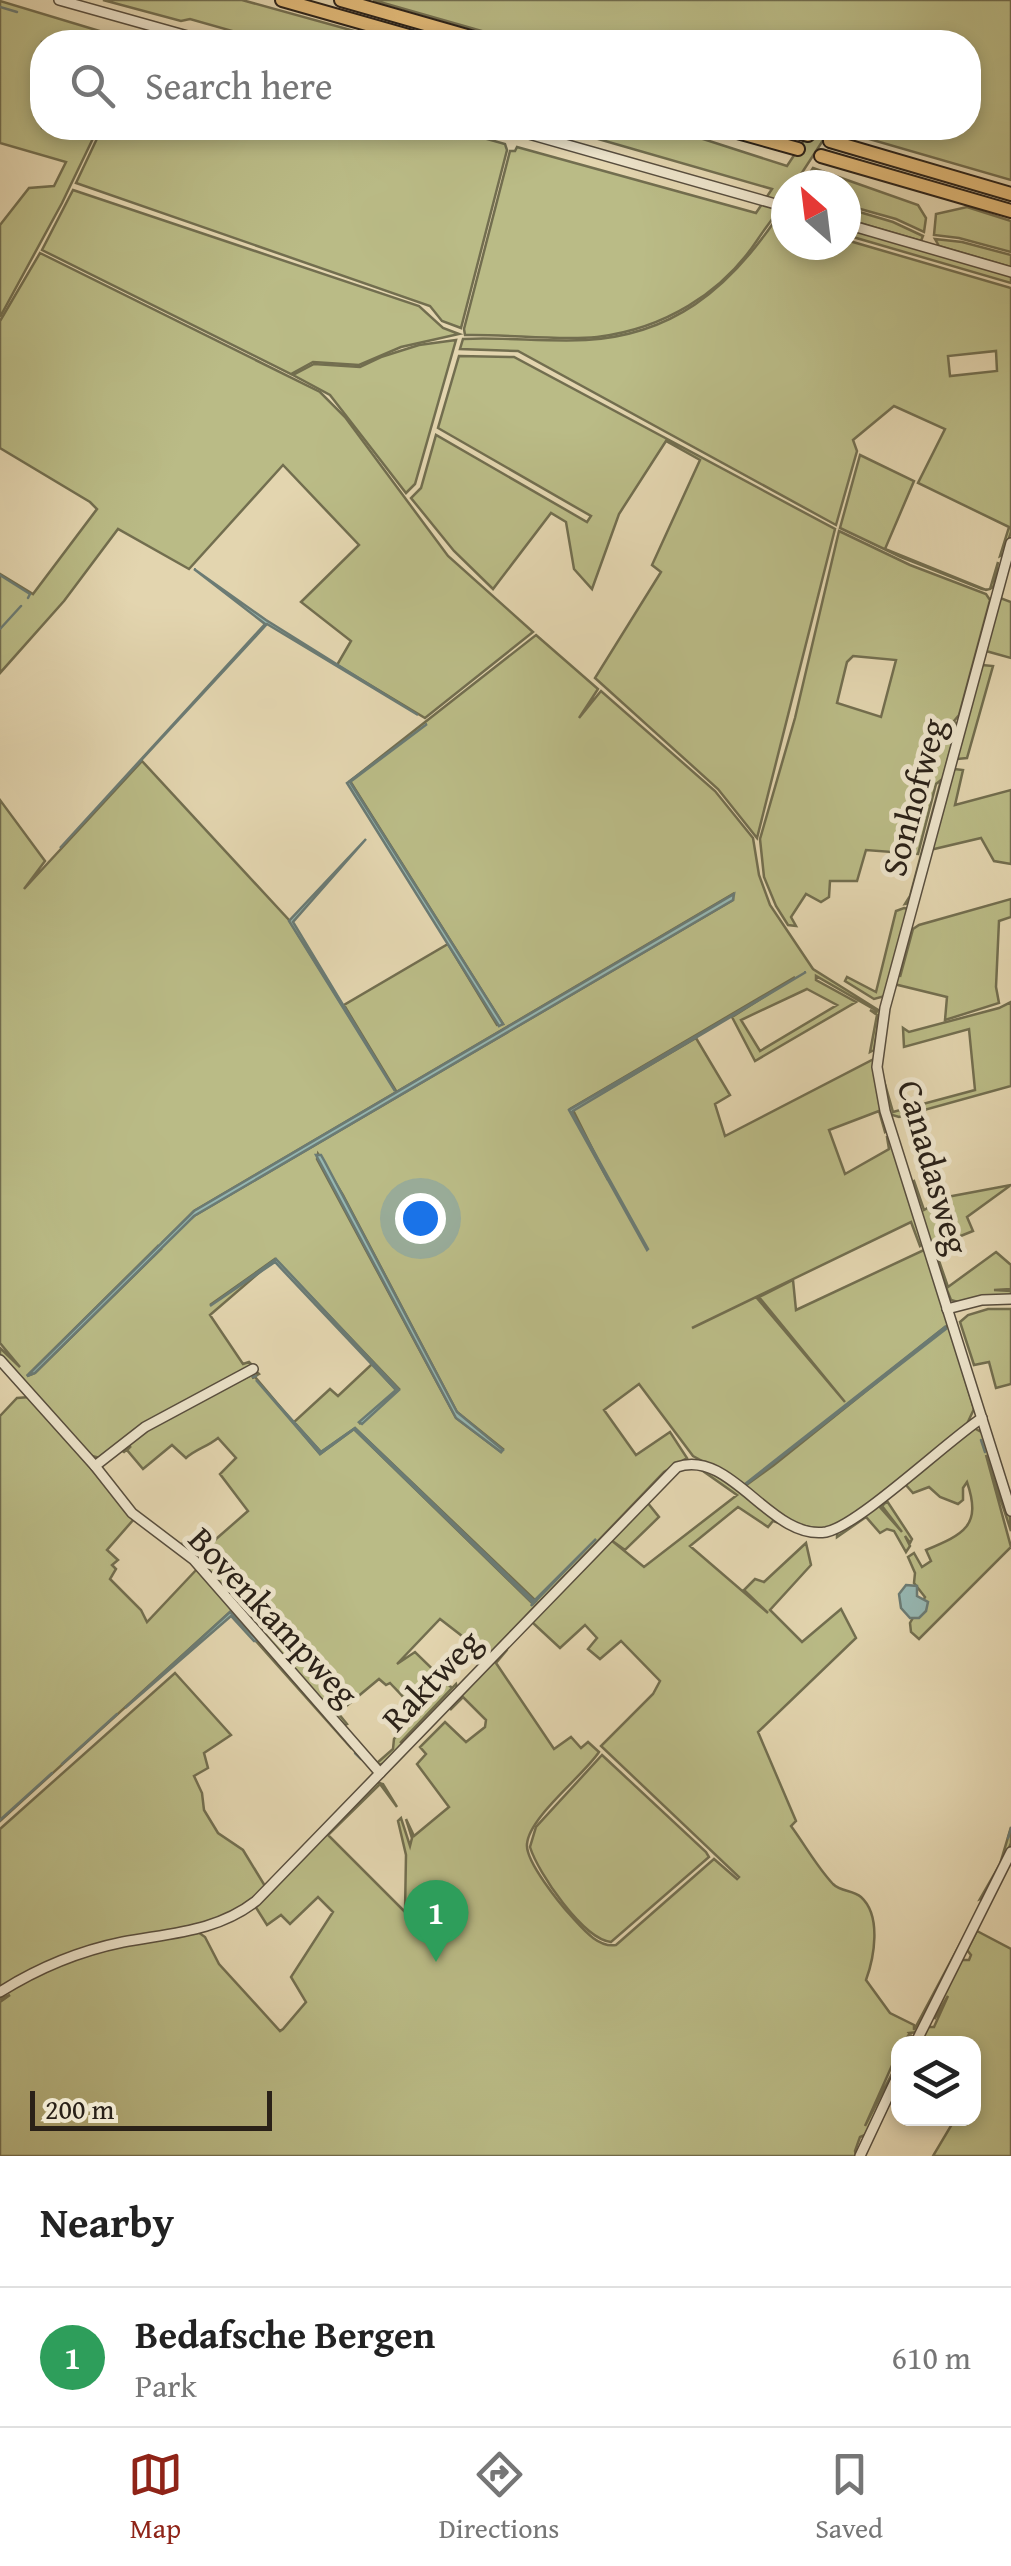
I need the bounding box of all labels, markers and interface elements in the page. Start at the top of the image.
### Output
search box [30,30,981,140]
text: Search here [145,57,333,113]
icon: search [65,58,120,113]
north arrow [771,170,861,260]
street label: Sonhofweg [867,712,959,882]
street label: Canadasweg [885,1074,983,1261]
your location [395,1193,446,1244]
street label: Bovenkampweg [177,1515,371,1718]
street label: Raktweg [369,1617,493,1743]
pin: 1 [404,1880,468,1962]
map controls [891,2036,981,2126]
button: layers [891,2036,981,2126]
scale bar [30,2086,272,2130]
text: 200 m [45,2088,114,2129]
text: Nearby [40,2191,174,2252]
text: Bedafsche Bergen [135,2306,435,2362]
text: 1 [64,2334,81,2381]
text: 610 m [892,2334,971,2381]
text: Park [135,2362,197,2409]
tab: Map [128,2447,183,2548]
tab: Directions [439,2447,559,2548]
tab: Saved [815,2447,883,2548]

